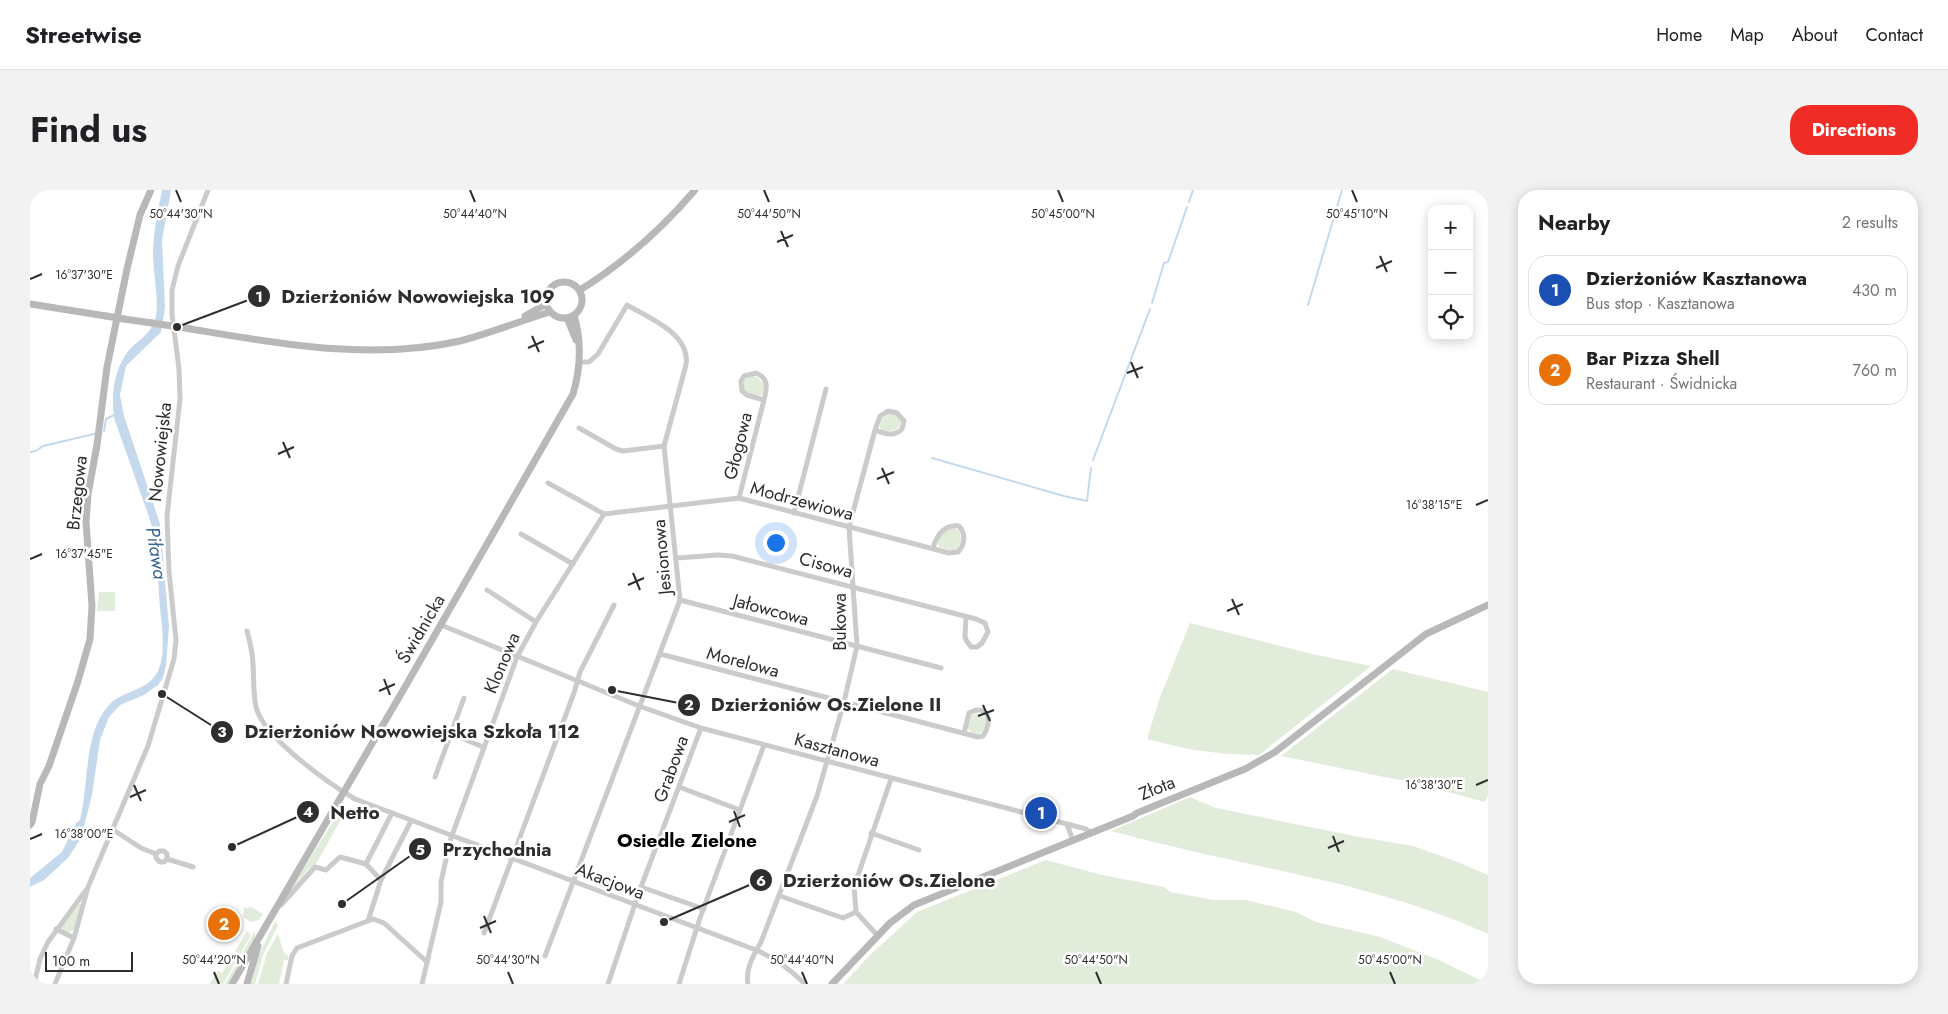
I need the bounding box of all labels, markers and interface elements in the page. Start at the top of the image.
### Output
text: Streetwise [25,17,142,52]
text: Home [1656,22,1702,48]
text: Map [1730,22,1764,48]
text: About [1792,22,1837,48]
text: Contact [1865,22,1923,48]
text: Find us [30,105,147,155]
button: Directions [1790,105,1918,155]
text: 50°44'30"N [149,205,213,223]
text: 50°44'40"N [443,205,507,223]
text: 50°44'50"N [737,205,801,223]
text: 50°45'00"N [1031,205,1095,223]
text: 50°45'10"N [1326,205,1388,223]
map controls [1428,205,1473,340]
button: + [1428,205,1473,250]
text: Nearby [1538,208,1610,238]
text: 2 results [1842,211,1898,234]
button: − [1428,250,1473,295]
text: Dzierżoniów Kasztanowa [1586,265,1807,292]
text: 16°37'30"E [55,266,113,284]
callout: Dzierżoniów Nowowiejska 109 [246,279,565,313]
text: 1 [1551,279,1559,302]
text: 430 m [1852,279,1897,302]
text: Dzierżoniów Nowowiejska 109 [281,283,555,310]
text: 1 [255,286,263,308]
text: Bus stop · Kasztanowa [1586,292,1735,315]
button: locate [1428,295,1473,340]
text: Bar Pizza Shell [1586,345,1720,372]
text: 2 [1550,359,1560,382]
text: 760 m [1853,359,1897,382]
text: Restaurant · Świdnicka [1586,372,1737,395]
street label: Nowowiejska [142,401,178,503]
street label: Głogowa [717,410,759,482]
street label: Brzegowa [60,454,94,532]
street label: Modrzewiowa [748,475,856,527]
text: 16°38'15"E [1406,496,1462,514]
street label: Jesionowa [646,518,678,598]
water label: Piława [139,525,174,582]
your location [763,530,789,556]
text: 16°37'45"E [55,545,113,563]
street label: Cisowa [796,545,856,585]
street label: Jałowcowa [728,587,812,633]
street label: Świdnicka [391,589,451,669]
street label: Bukowa [827,593,853,651]
street label: Klonowa [478,628,526,698]
street label: Morelowa [704,640,782,684]
callout: Dzierżoniów Os.Zielone II [676,688,952,722]
text: Dzierżoniów Os.Zielone II [711,691,941,718]
text: 2 [684,694,694,716]
callout: Dzierżoniów Nowowiejska Szkoła 112 [210,715,590,749]
text: Dzierżoniów Nowowiejska Szkoła 112 [244,718,580,745]
text: 3 [217,721,227,743]
street label: Kasztanowa [791,726,883,774]
street label: Grabowa [647,732,695,806]
street label: Złota [1135,769,1179,807]
text: 16°38'30"E [1405,776,1463,794]
pin: 1 [1025,794,1057,832]
callout: Netto [296,795,390,829]
text: Netto [330,799,380,826]
text: 4 [303,801,313,823]
text: 16°38'00"E [55,825,113,843]
district label: Osiedle Zielone [617,827,757,854]
callout: Przychodnia [408,832,562,866]
text: Przychodnia [442,836,552,863]
text: 5 [415,839,425,861]
street label: Akacjowa [572,856,648,906]
callout: Dzierżoniów Os.Zielone [748,863,1006,897]
text: Dzierżoniów Os.Zielone [783,867,995,894]
text: 6 [756,870,766,892]
pin: 2 [208,905,240,943]
scale bar [45,949,132,972]
text: 100 m [52,951,90,971]
text: 50°44'20"N [182,951,246,969]
text: 50°44'30"N [476,951,540,969]
text: 50°44'40"N [770,951,834,969]
text: 50°44'50"N [1064,951,1128,969]
text: 50°45'00"N [1358,951,1422,969]

